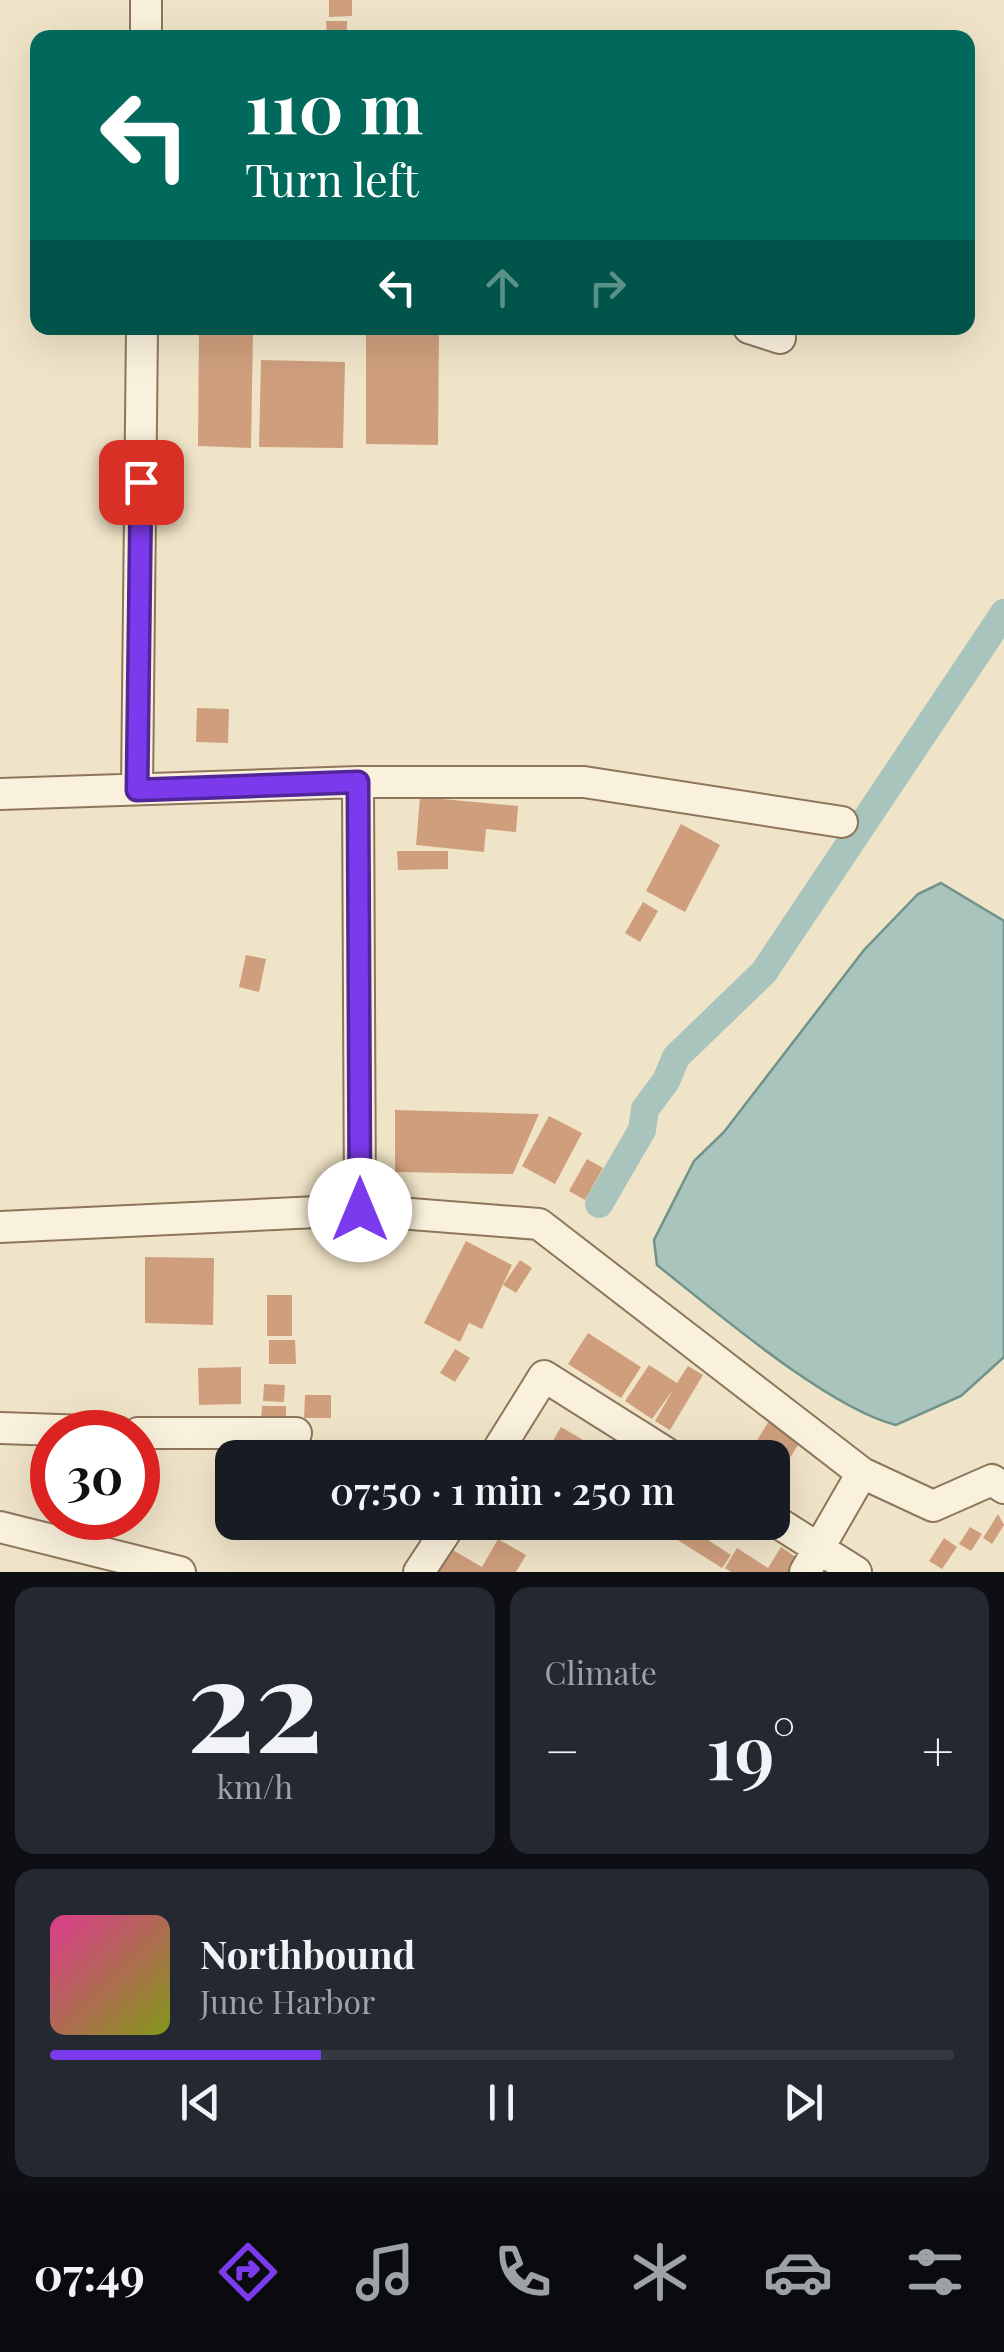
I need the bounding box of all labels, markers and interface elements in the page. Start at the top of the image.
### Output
text: 110 m [245,58,423,152]
icon: left [80,70,210,200]
text: Turn left [245,148,419,208]
icon: left [370,260,425,315]
icon: ahead [475,260,530,315]
icon: right [580,260,635,315]
pin [99,440,184,525]
icon: arrive [114,455,169,510]
position arrow [308,1158,412,1262]
speed limit sign: 30 [30,1410,160,1540]
text: 07:50 · 1 min · 250 m [330,1464,675,1515]
text: 22 [187,1612,323,1786]
text: Climate [545,1650,657,1693]
text: 19° [706,1699,796,1799]
text: − [545,1712,580,1786]
text: + [922,1712,954,1786]
text: km/h [216,1764,293,1807]
text: Northbound [200,1928,415,1979]
text: June Harbor [200,1979,375,2022]
icon: previous [173,2075,228,2130]
icon: pause [474,2075,529,2130]
icon: next [776,2075,831,2130]
icon: directions [213,2237,283,2307]
icon: music [350,2237,420,2307]
icon: phone [488,2237,558,2307]
icon: climate [625,2237,695,2307]
icon: car [763,2237,833,2307]
icon: filters [900,2237,970,2307]
text: 07:49 [34,2242,145,2302]

